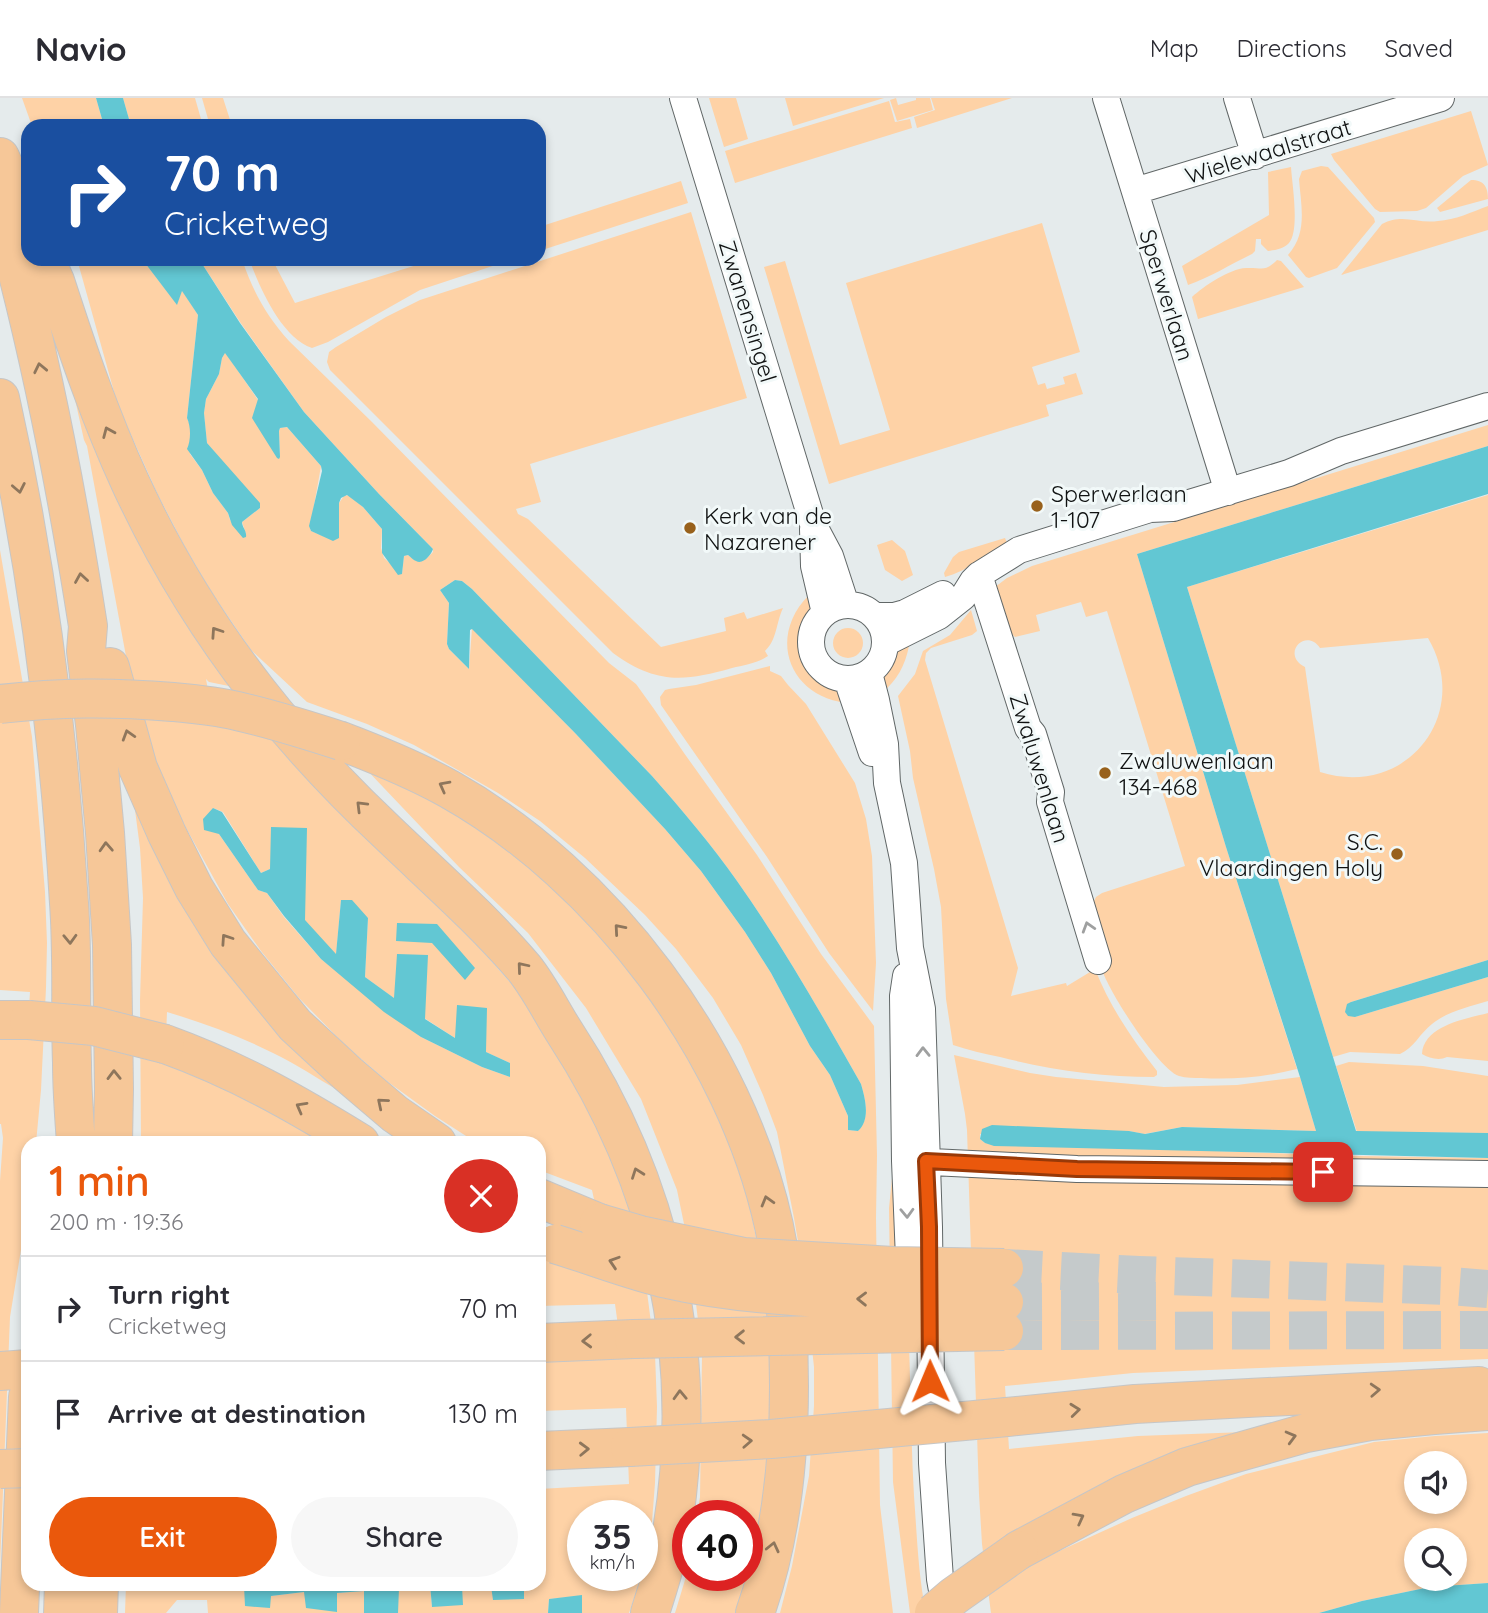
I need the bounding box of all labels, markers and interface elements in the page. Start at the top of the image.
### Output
text: Navio [35,28,127,69]
text: Map [1150,33,1199,63]
text: Directions [1237,33,1347,63]
text: Saved [1385,33,1453,63]
street label: Wielewaalstraat [1181,112,1355,190]
text: 70 m [164,142,280,203]
icon: right [49,147,140,238]
text: Cricketweg [164,203,329,243]
street label: Sperwerlaan [1133,226,1201,364]
street label: Zwanensingel [713,237,783,385]
one-way arrow [34,362,48,374]
one-way arrow [103,427,117,439]
place label: Sperwerlaan 1-107 [1051,479,1187,534]
one-way arrow [10,482,25,494]
marker: Sperwerlaan 1-107 [1029,498,1045,514]
place label: Kerk van de Nazarener [704,501,832,556]
marker: Kerk van de Nazarener [682,520,698,536]
one-way arrow [74,572,89,584]
one-way arrow [212,627,224,640]
street label: Zwaluwenlaan [1004,690,1076,846]
one-way arrow [121,729,136,741]
place label: Zwaluwenlaan 134-468 [1119,746,1274,801]
marker: Zwaluwenlaan 134-468 [1097,765,1113,781]
one-way arrow [438,781,451,794]
one-way arrow [357,802,370,815]
place label: S.C. Vlaardingen Holy [1199,827,1383,882]
one-way arrow [99,841,114,852]
marker: S.C. Vlaardingen Holy [1389,846,1405,862]
one-way arrow [1082,921,1096,934]
one-way arrow [615,925,627,938]
one-way arrow [63,934,78,945]
one-way arrow [221,934,234,947]
one-way arrow [518,962,530,975]
one-way arrow [915,1046,930,1057]
one-way arrow [106,1069,122,1079]
one-way arrow [377,1099,390,1111]
one-way arrow [296,1102,309,1115]
pin [1293,1142,1353,1202]
icon: arrive [1304,1153,1342,1191]
text: 1 min [49,1154,150,1207]
button: close [444,1159,518,1233]
one-way arrow [631,1167,645,1179]
one-way arrow [760,1195,775,1207]
text: 200 m · 19:36 [49,1207,183,1236]
one-way arrow [899,1208,915,1218]
one-way arrow [608,1256,620,1271]
text: Turn right [108,1278,230,1311]
icon: right [49,1290,87,1328]
one-way arrow [856,1291,867,1307]
text: 70 m [458,1292,518,1325]
text: Cricketweg [108,1311,227,1340]
one-way arrow [734,1329,745,1345]
one-way arrow [581,1334,592,1349]
position arrow [893,1344,967,1418]
one-way arrow [1370,1383,1381,1398]
one-way arrow [672,1389,688,1400]
icon: arrive [49,1395,87,1433]
text: Arrive at destination [108,1397,366,1430]
text: 130 m [448,1397,518,1430]
one-way arrow [1069,1403,1080,1418]
one-way arrow [1285,1431,1297,1445]
one-way arrow [741,1433,752,1448]
one-way arrow [579,1442,590,1457]
map controls [1404,1451,1467,1591]
button: sound [1404,1451,1467,1514]
button: Exit [49,1497,277,1577]
button: Share [291,1497,518,1577]
speed limit sign: 40 [672,1500,763,1591]
one-way arrow [1072,1512,1085,1526]
text: 35 [593,1514,632,1558]
button: search [1404,1528,1467,1591]
one-way arrow [765,1541,779,1553]
text: km/h [590,1551,635,1574]

